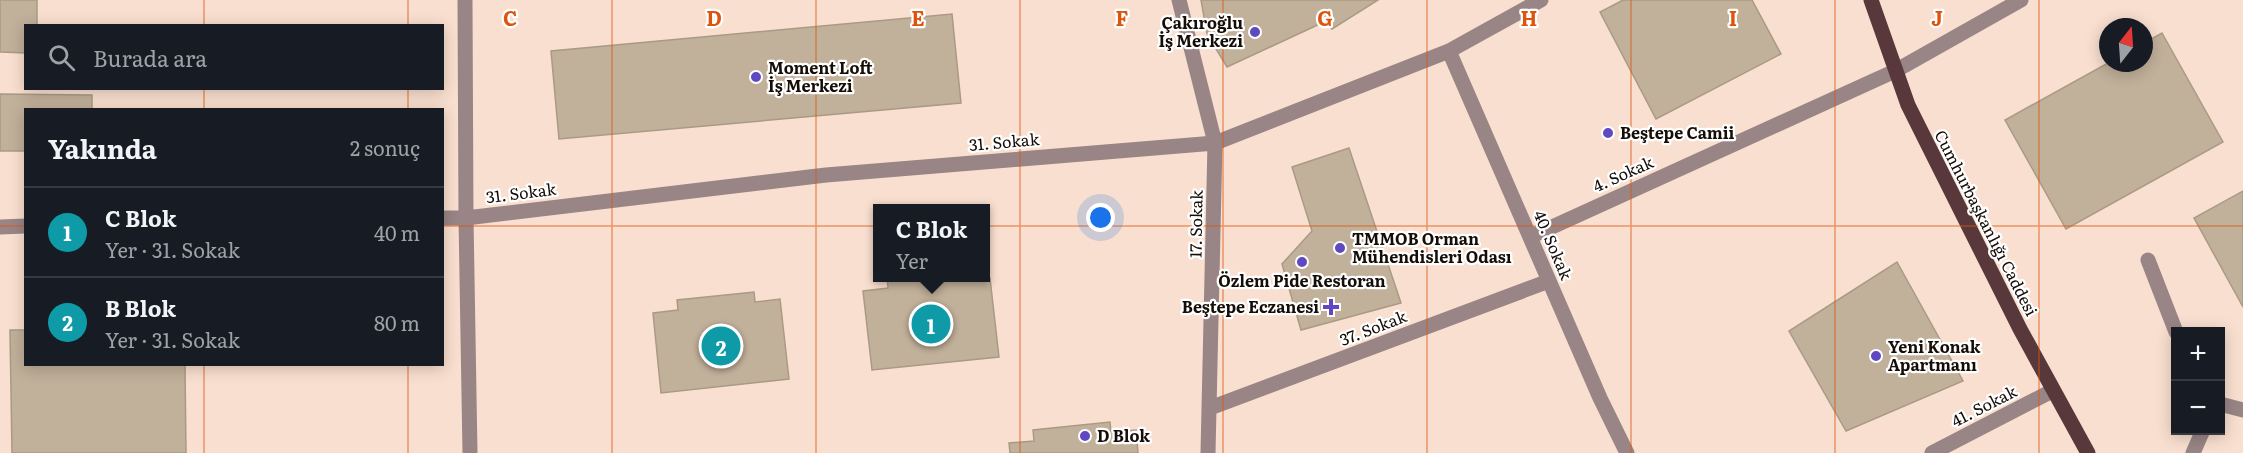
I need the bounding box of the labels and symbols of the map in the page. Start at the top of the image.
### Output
text: C [503,2,517,32]
text: D [706,2,722,32]
text: E [911,2,925,32]
text: F [1116,2,1129,32]
text: G [1317,2,1333,32]
text: H [1521,2,1537,32]
text: I [1729,2,1737,32]
text: J [1931,2,1943,32]
place label: Çakıroğlu İş Merkezi [1158,10,1243,52]
north arrow [2099,18,2153,72]
marker: Çakıroğlu İş Merkezi [1248,25,1262,39]
place label: Moment Loft İş Merkezi [768,55,873,97]
marker: Moment Loft İş Merkezi [749,70,763,84]
place label: Beştepe Camii [1620,120,1735,144]
street label: Cumhurbaşkanlığı Caddesi [1929,125,2044,320]
street label: 31. Sokak [968,126,1040,156]
marker: Beştepe Camii [1601,126,1615,140]
street label: 4. Sokak [1588,149,1657,197]
street label: 31. Sokak [484,176,558,208]
street label: 17. Sokak [1182,190,1208,258]
your location [1086,203,1115,232]
street label: 40. Sokak [1529,206,1579,283]
place label: TMMOB Orman Mühendisleri Odası [1352,226,1512,268]
marker: TMMOB Orman Mühendisleri Odası [1333,241,1347,255]
marker: Özlem Pide Restoran [1295,255,1309,269]
place label: Özlem Pide Restoran [1218,268,1386,292]
place label: Beştepe Eczanesi [1182,294,1319,318]
marker: Beştepe Eczanesi [1324,300,1338,314]
pin: 1 [912,302,950,346]
street label: 37. Sokak [1336,303,1410,351]
pin: 2 [702,324,740,368]
place label: Yeni Konak Apartmanı [1888,334,1981,376]
marker: Yeni Konak Apartmanı [1869,349,1883,363]
street label: 41. Sokak [1947,378,2021,432]
place label: D Blok [1097,423,1150,447]
marker: D Blok [1078,429,1092,443]

